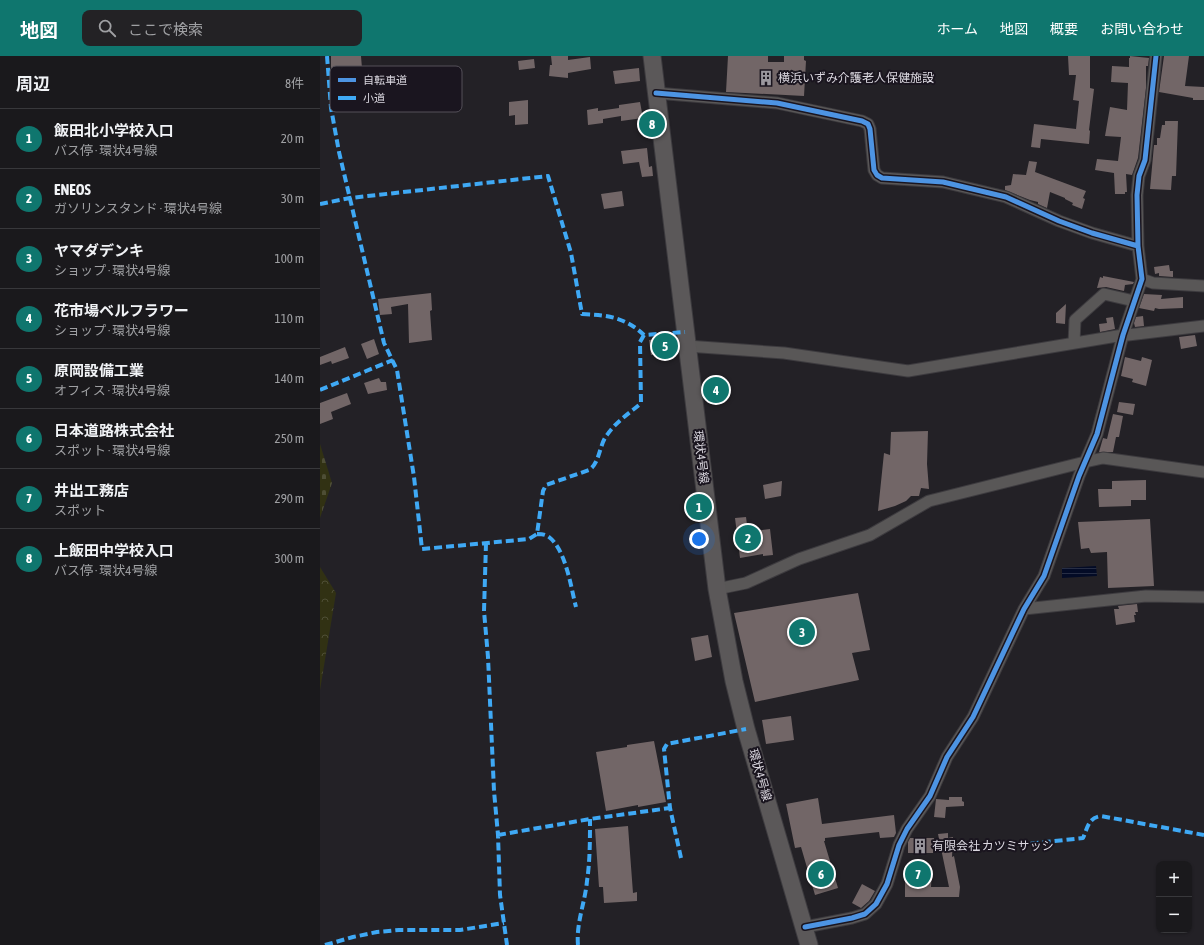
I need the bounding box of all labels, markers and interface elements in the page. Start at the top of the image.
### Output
search box [82,10,362,46]
icon: search [96,17,118,39]
text: 地図 [20,19,58,41]
text: ここで検索 [128,21,203,38]
text: ホーム [936,21,978,37]
text: 地図 [1000,21,1028,37]
text: 概要 [1050,21,1078,37]
text: お問い合わせ [1100,21,1184,37]
legend [330,66,462,112]
building icon: 横浜いずみ介護老人保健施設 [757,69,775,87]
place label: 横浜いずみ介護老人保健施設 [778,71,934,85]
text: 周辺 [16,74,50,94]
text: 自転車道 [363,74,407,86]
text: 8件 [285,76,304,91]
text: 小道 [363,92,385,104]
pin: 8 [639,109,665,139]
text: 飯田北小学校入口 [54,122,174,139]
text: 1 [26,131,32,146]
text: 20 m [281,131,304,146]
text: バス停 · 環状4号線 [54,143,157,158]
text: ENEOS [54,181,91,198]
text: 2 [26,191,32,206]
text: 30 m [281,191,304,206]
text: ガソリンスタンド · 環状4号線 [54,201,222,216]
text: ヤマダデンキ [54,242,144,259]
text: 3 [26,251,32,266]
text: 100 m [275,251,304,266]
text: ショップ · 環状4号線 [54,263,170,278]
text: 花市場ベルフラワー [54,302,189,319]
text: 4 [26,311,32,326]
text: 110 m [275,311,304,326]
text: ショップ · 環状4号線 [54,323,170,338]
pin: 5 [652,331,678,361]
text: 原岡設備工業 [54,362,144,379]
text: 5 [26,371,32,386]
text: 140 m [275,371,304,386]
pin: 4 [703,375,729,405]
text: オフィス · 環状4号線 [54,383,170,398]
text: 日本道路株式会社 [54,422,174,439]
street label: 環状4号線 [691,430,711,484]
text: 6 [26,431,32,446]
text: 250 m [275,431,304,446]
text: スポット · 環状4号線 [54,443,170,458]
text: 井出工務店 [54,482,129,499]
text: 7 [26,491,32,506]
text: 290 m [275,491,304,506]
pin: 1 [686,492,712,522]
text: スポット [54,503,106,518]
pin: 2 [735,523,761,553]
your location [689,529,709,549]
text: 上飯田中学校入口 [54,542,174,559]
text: 8 [26,551,32,566]
text: 300 m [275,551,304,566]
text: バス停 · 環状4号線 [54,563,157,578]
pin: 3 [789,617,815,647]
street label: 環状4号線 [746,747,774,803]
building icon: 有限会社 カツミサッシ [911,837,929,855]
place label: 有限会社 カツミサッシ [932,839,1054,853]
pin: 6 [808,859,834,889]
pin: 7 [905,859,931,889]
map controls [1156,861,1192,933]
button: + [1156,861,1192,897]
button: − [1156,897,1192,933]

